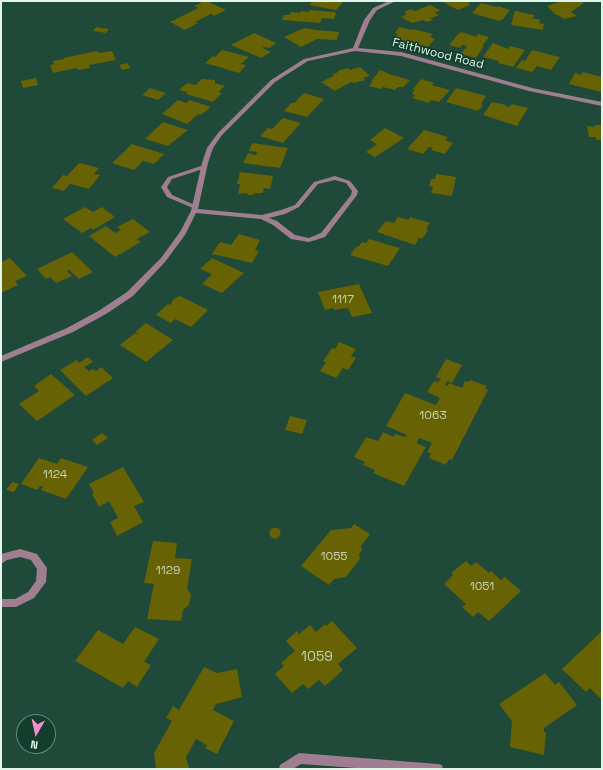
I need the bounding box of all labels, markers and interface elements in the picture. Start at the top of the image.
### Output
street label: Faithwood Road [391,36,485,72]
house number: 1117 [332,293,354,307]
house number: 1063 [419,409,447,423]
house number: 1124 [43,468,67,482]
house number: 1055 [320,550,348,564]
house number: 1129 [156,564,180,578]
house number: 1051 [470,580,494,594]
house number: 1059 [301,649,333,665]
north arrow [16,714,56,754]
text: N [30,737,39,752]

